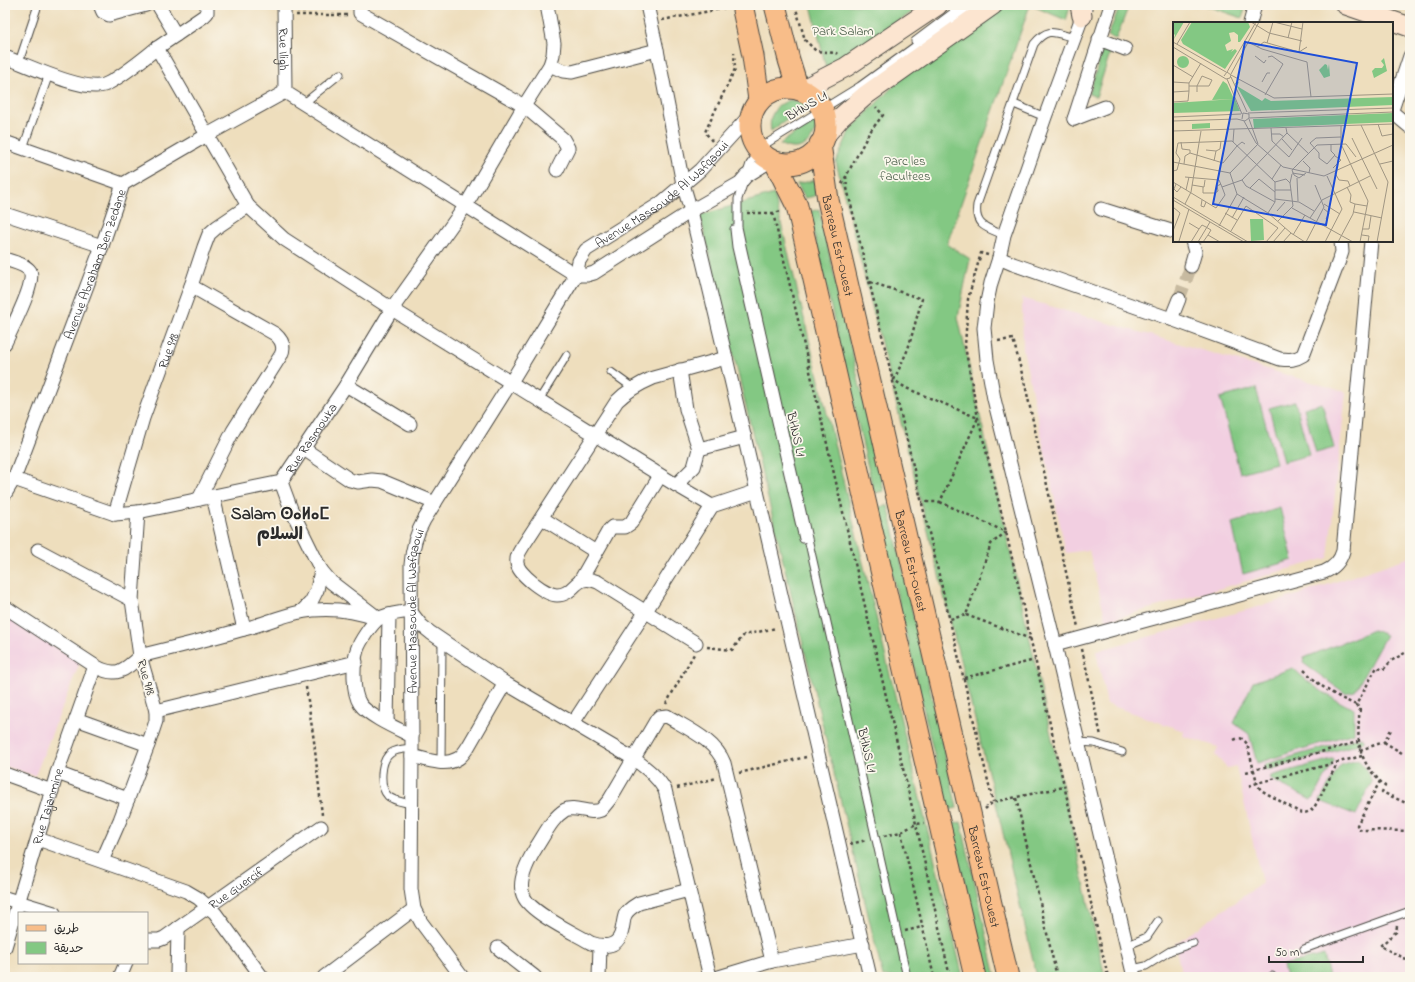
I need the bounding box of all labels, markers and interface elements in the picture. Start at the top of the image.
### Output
park label: Park Salam [812,22,874,41]
inset map [1173,22,1393,242]
street label: Rue Iligh [273,28,293,71]
street label: BHNS L1 [781,86,831,127]
street label: Avenue Massoude Al Wafqaoui [592,137,734,253]
park label: Parc les facultees [879,152,931,186]
street label: Avenue Abraham Ben Zedane [60,187,132,342]
street label: Barreau Est-Ouest [816,192,858,299]
street label: Rue 918 [154,330,184,371]
street label: Rue Rasmouka [281,400,342,478]
street label: BHNS L1 [781,409,810,459]
district label: Salam ⵙⴰⵍⴰⵎ السلام [231,502,329,547]
street label: Barreau Est-Ouest [889,507,931,615]
street label: Avenue Massoude Al Wafqaoui [403,526,430,693]
street label: Rue 918 [131,657,160,698]
street label: BHNS L1 [852,725,881,775]
street label: Rue Tajanmine [28,766,69,847]
street label: Barreau Est-Ouest [962,823,1004,930]
street label: Rue Guercif [205,862,269,915]
legend [18,912,148,964]
text: طريق [54,920,79,938]
scale bar [1269,938,1363,964]
text: حديقة [54,940,83,958]
text: 50 m [1275,944,1299,962]

